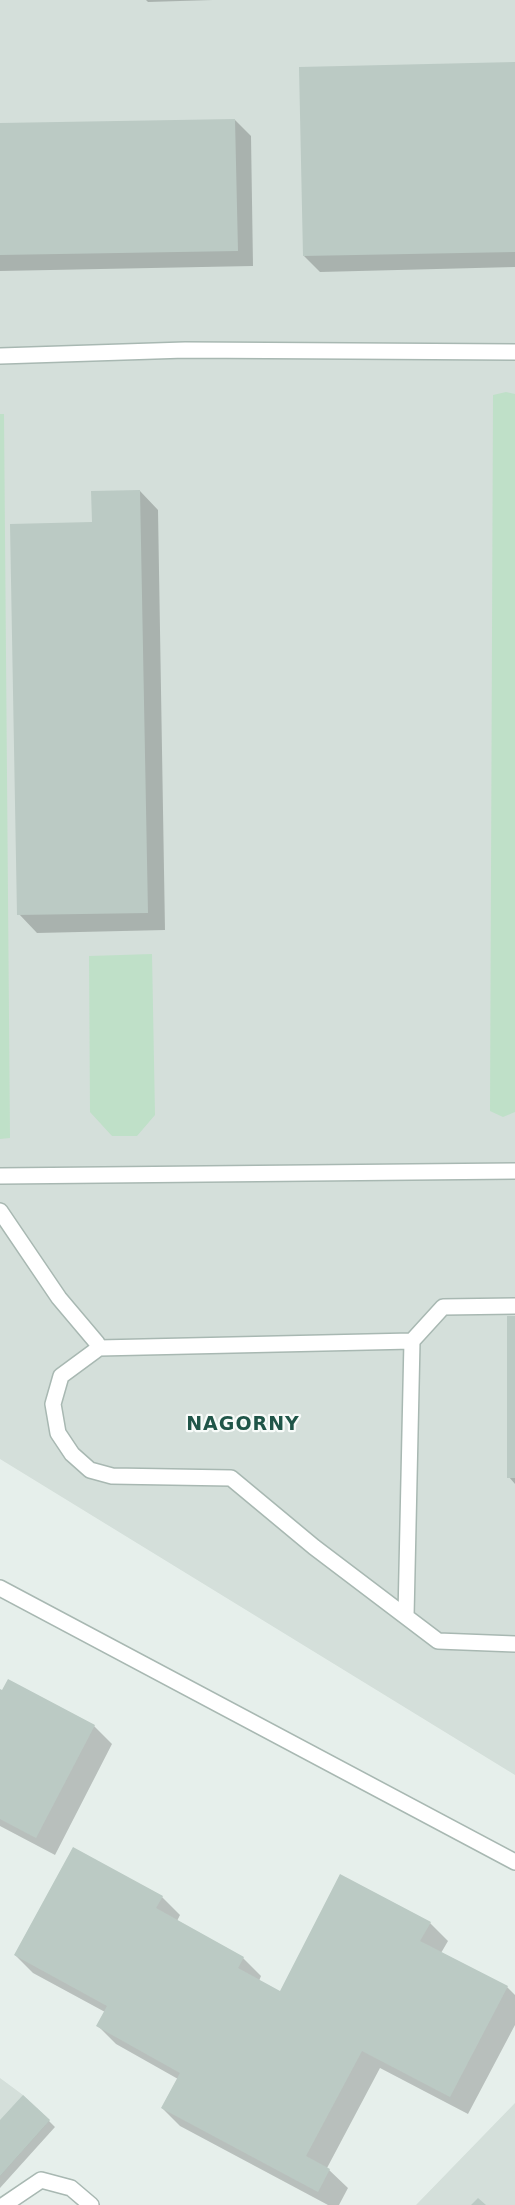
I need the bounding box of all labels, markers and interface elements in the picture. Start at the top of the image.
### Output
district label: NAGORNY [185,1414,301,1436]

